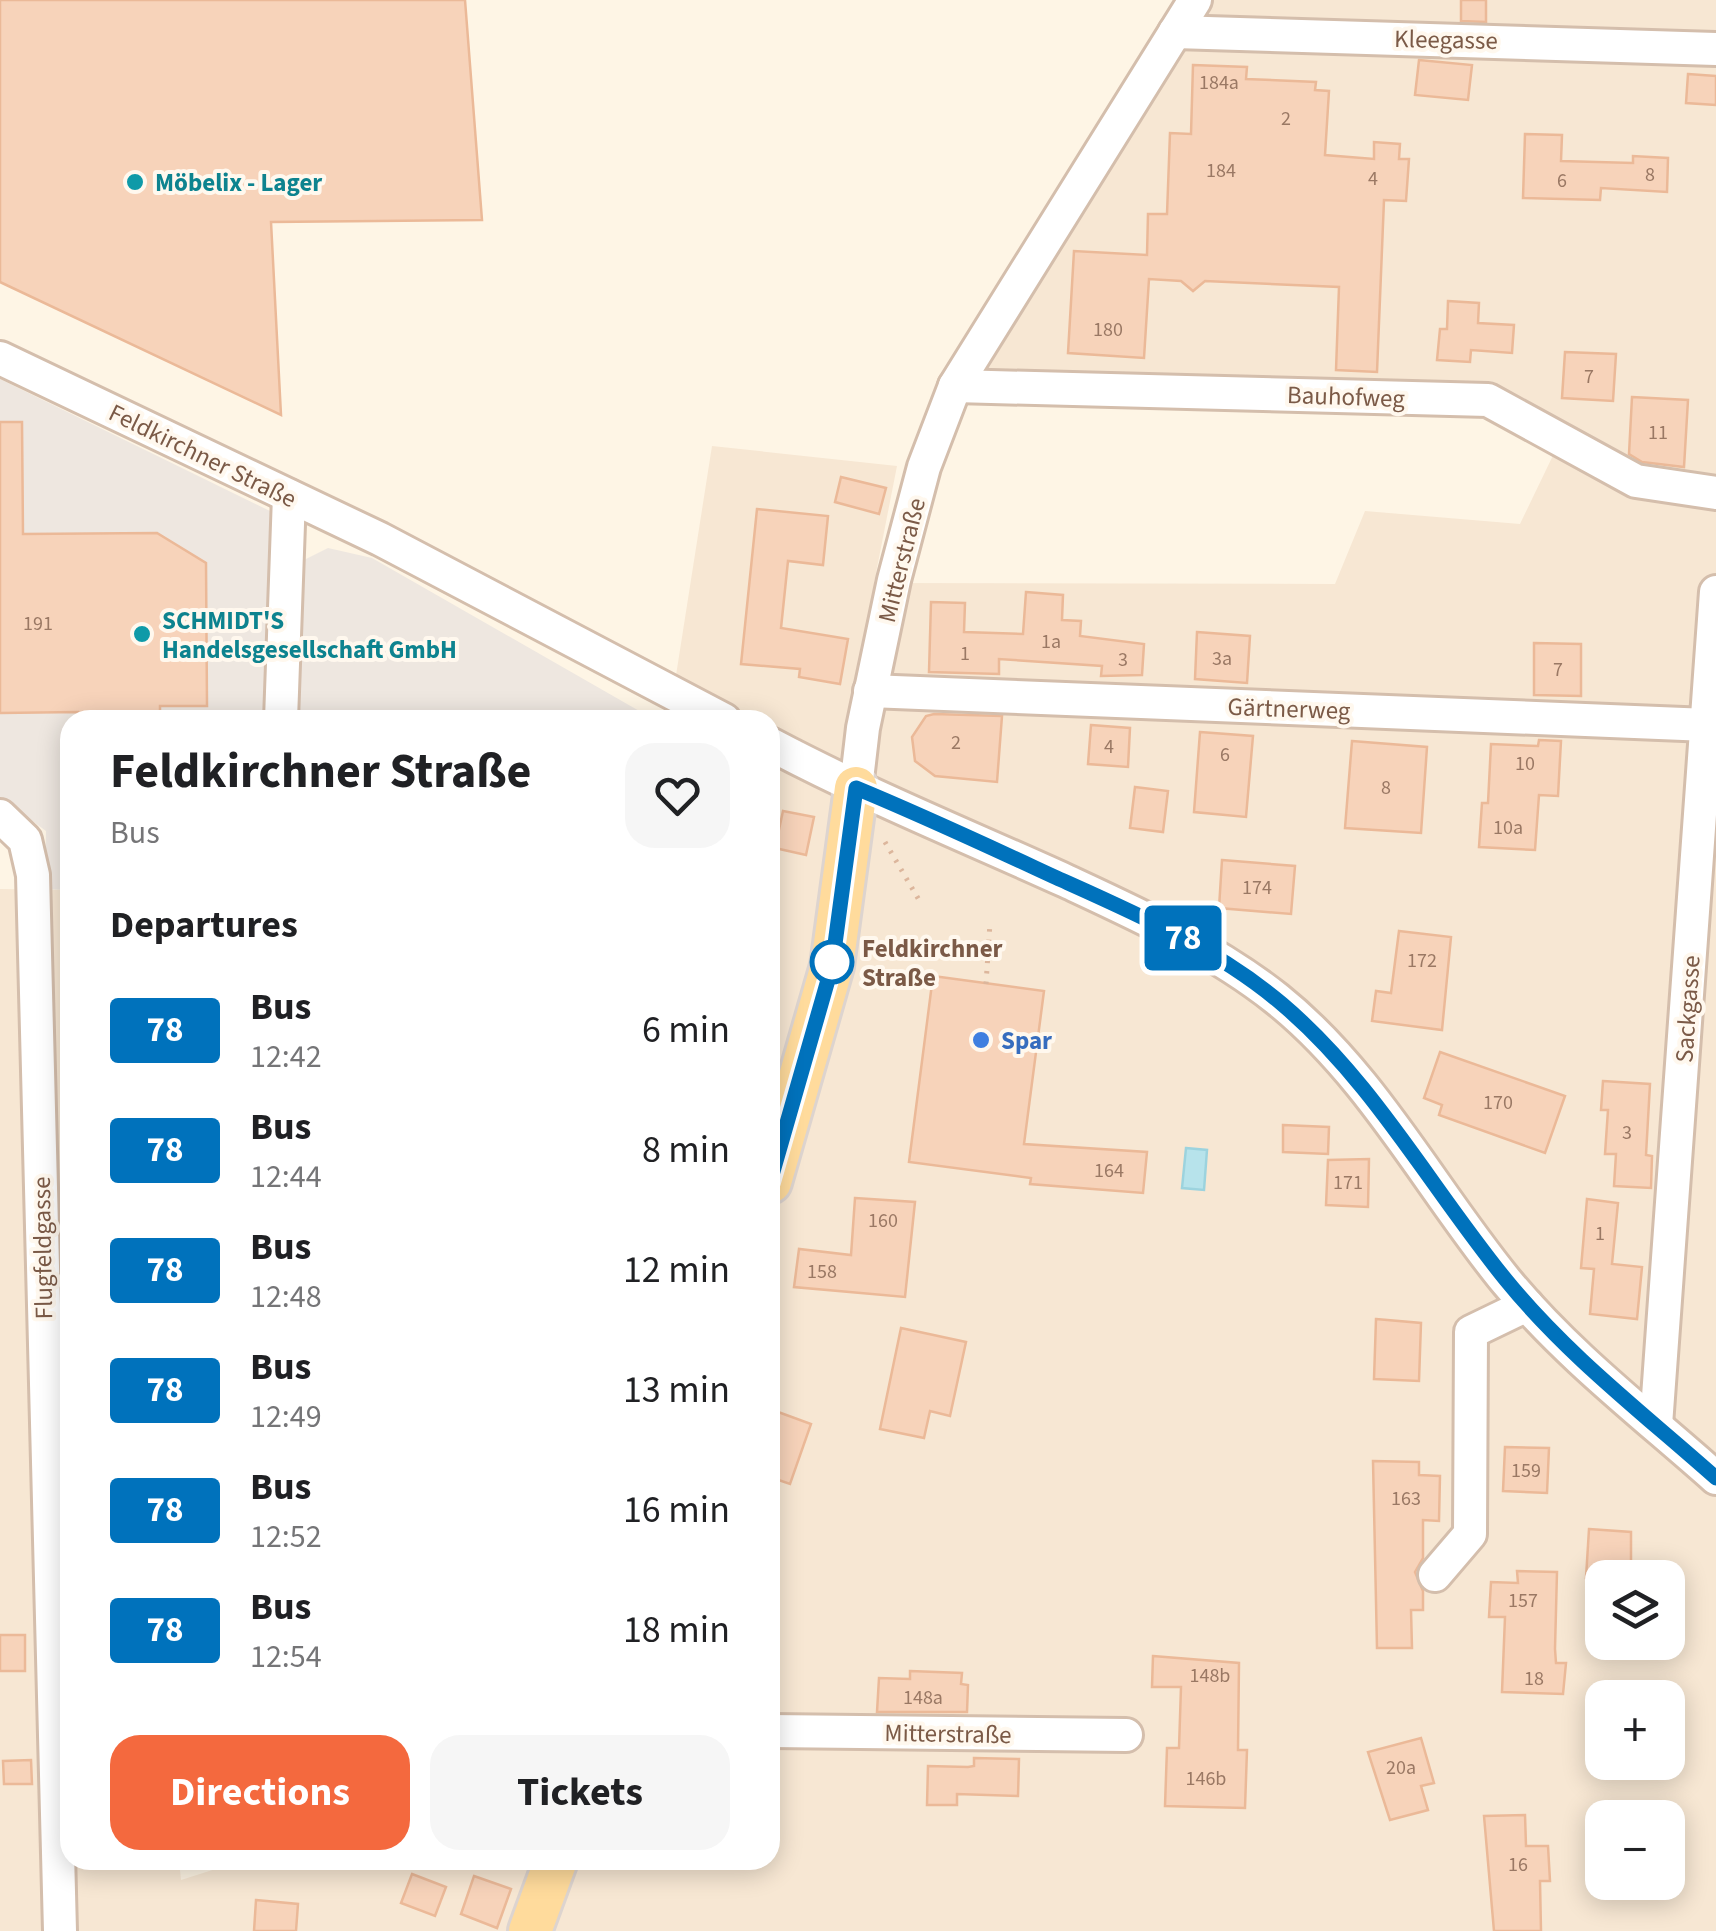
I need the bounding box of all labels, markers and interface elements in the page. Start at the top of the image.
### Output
street label: Kleegasse [1394,21,1498,59]
house number: 184a [1199,69,1239,97]
house number: 2 [1281,105,1291,133]
house number: 184 [1206,157,1236,185]
house number: 8 [1645,161,1655,189]
place label: Möbelix - Lager [155,165,322,201]
house number: 4 [1368,165,1378,193]
house number: 6 [1557,167,1567,195]
marker: Möbelix - Lager [124,171,146,193]
house number: 180 [1093,316,1123,344]
house number: 7 [1584,363,1594,391]
street label: Bauhofweg [1286,377,1406,417]
street label: Feldkirchner Straße [103,395,303,517]
house number: 11 [1648,419,1668,447]
street label: Mitterstraße [869,494,935,626]
place label: SCHMIDT'S Handelsgesellschaft GmbH [162,603,457,668]
house number: 191 [23,610,53,638]
marker: SCHMIDT'S Handelsgesellschaft GmbH [131,623,153,645]
house number: 1a [1041,628,1061,656]
house number: 1 [960,640,970,668]
house number: 3a [1212,645,1232,673]
house number: 3 [1118,646,1128,674]
house number: 7 [1553,656,1563,684]
street label: Gärtnerweg [1227,689,1351,729]
house number: 2 [951,729,961,757]
house number: 4 [1104,733,1114,761]
text: Feldkirchner Straße [110,738,531,806]
house number: 6 [1220,741,1230,769]
button: heart [625,743,730,848]
house number: 10 [1515,750,1535,778]
house number: 8 [1381,774,1391,802]
text: Bus [110,810,160,856]
house number: 10a [1493,814,1523,842]
house number: 174 [1242,874,1272,902]
text: Departures [110,898,298,952]
line badge: 78 [1138,906,1228,970]
text: 78 [1165,913,1201,963]
place label: Feldkirchner Straße [862,931,1003,996]
marker: Feldkirchner Straße [811,941,853,983]
house number: 172 [1407,947,1437,975]
street label: Sackgasse [1666,954,1710,1064]
text: Bus [250,980,311,1034]
text: 6 min [642,1003,730,1057]
text: 78 [147,1005,183,1055]
place label: Spar [1001,1023,1052,1059]
marker: Spar [970,1029,992,1051]
text: 12:42 [250,1034,322,1080]
house number: 170 [1483,1089,1513,1117]
text: Bus [250,1100,311,1154]
house number: 3 [1622,1119,1632,1147]
text: 8 min [642,1123,730,1177]
text: 78 [147,1125,183,1175]
text: 12:44 [250,1154,322,1200]
house number: 164 [1094,1157,1124,1185]
house number: 171 [1333,1169,1363,1197]
street label: Flugfeldgasse [24,1176,62,1320]
house number: 160 [868,1207,898,1235]
text: Bus [250,1220,311,1274]
house number: 1 [1595,1220,1605,1248]
text: 12 min [623,1243,730,1297]
text: 78 [147,1245,183,1295]
house number: 158 [807,1258,837,1286]
text: 12:48 [250,1274,322,1320]
text: Bus [250,1340,311,1394]
text: 13 min [623,1363,730,1417]
text: 78 [147,1365,183,1415]
text: 12:49 [250,1394,322,1440]
house number: 159 [1511,1457,1541,1485]
text: Bus [250,1460,311,1514]
text: 16 min [623,1483,730,1537]
text: 78 [147,1485,183,1535]
house number: 163 [1391,1485,1421,1513]
text: 12:52 [250,1514,322,1560]
map controls [1585,1560,1685,1900]
button: layers [1585,1560,1685,1660]
text: Bus [250,1580,311,1634]
house number: 157 [1508,1587,1538,1615]
text: 18 min [623,1603,730,1657]
text: 78 [147,1605,183,1655]
text: 12:54 [250,1634,322,1680]
house number: 148b [1190,1662,1230,1690]
house number: 18 [1524,1665,1544,1693]
button: + [1585,1680,1685,1780]
house number: 148a [903,1684,943,1712]
street label: Mitterstraße [884,1715,1012,1753]
button: Directions [110,1735,410,1850]
button: Tickets [430,1735,730,1850]
house number: 20a [1386,1754,1416,1782]
house number: 146b [1186,1765,1226,1793]
button: − [1585,1800,1685,1900]
house number: 16 [1508,1851,1528,1879]

